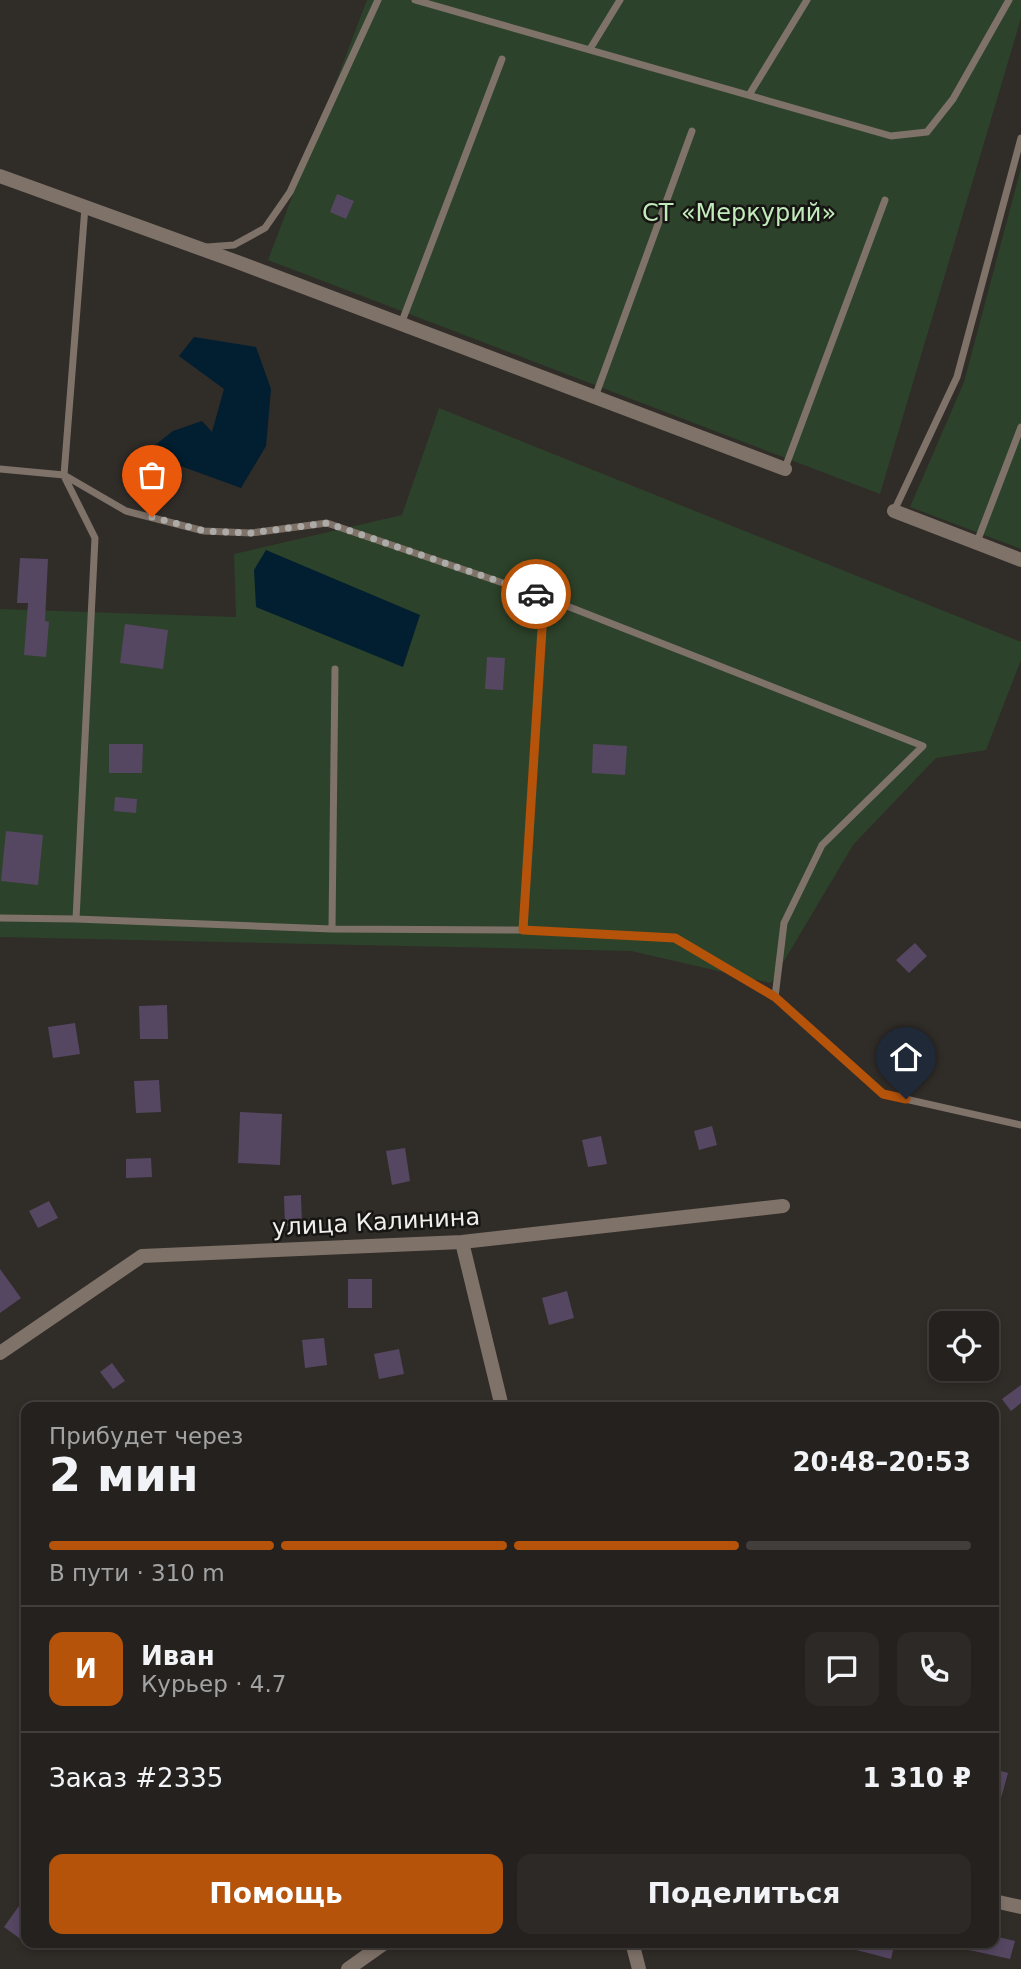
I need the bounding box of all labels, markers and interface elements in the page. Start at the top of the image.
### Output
park label: СТ «Меркурий» [642,199,836,227]
pin [122,445,182,517]
icon: bag [133,456,171,494]
courier [501,559,571,629]
icon: car [517,575,555,613]
pin [876,1027,936,1099]
icon: home [887,1038,925,1076]
street label: улица Калинина [271,1203,481,1241]
map controls [929,1311,999,1381]
button: locate [929,1311,999,1381]
text: Прибудет через [49,1423,243,1449]
text: 20:48–20:53 [792,1447,971,1477]
text: 2 мин [49,1448,199,1502]
text: В пути · 310 m [49,1560,225,1586]
button: chat [805,1632,879,1706]
button: phone [897,1632,971,1706]
text: Иван [141,1641,215,1671]
text: И [75,1654,97,1684]
text: Курьер · 4.7 [141,1671,286,1697]
text: Заказ #2335 [49,1763,223,1793]
text: 1 310 ₽ [862,1763,971,1793]
button: Помощь [49,1854,503,1934]
button: Поделиться [517,1854,971,1934]

